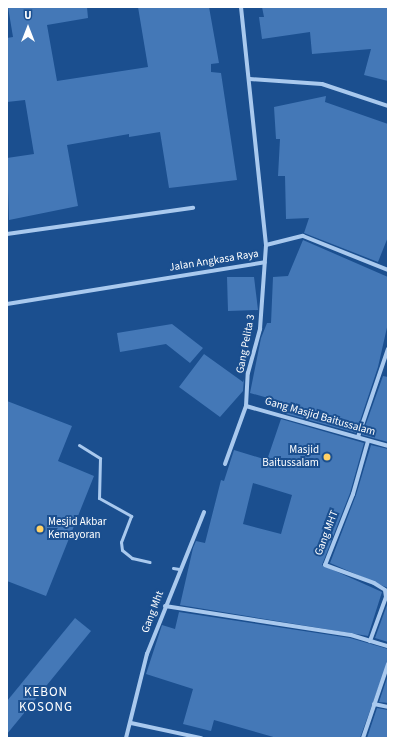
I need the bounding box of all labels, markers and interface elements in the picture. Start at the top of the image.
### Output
north arrow [8,8,48,48]
text: U [24,8,32,23]
street label: Jalan Angkasa Raya [168,247,260,275]
street label: Gang Pelita 3 [234,313,258,375]
street label: Gang Masjid Baitussalam [263,395,377,439]
place label: Masjid Baitussalam [262,444,319,470]
marker: Masjid Baitussalam [322,452,332,462]
street label: Gang MHT [312,509,342,557]
place label: Mesjid Akbar Kemayoran [48,516,107,542]
marker: Mesjid Akbar Kemayoran [35,524,45,534]
street label: Gang Mht [139,589,167,635]
district label: KEBON KOSONG [19,685,73,716]

